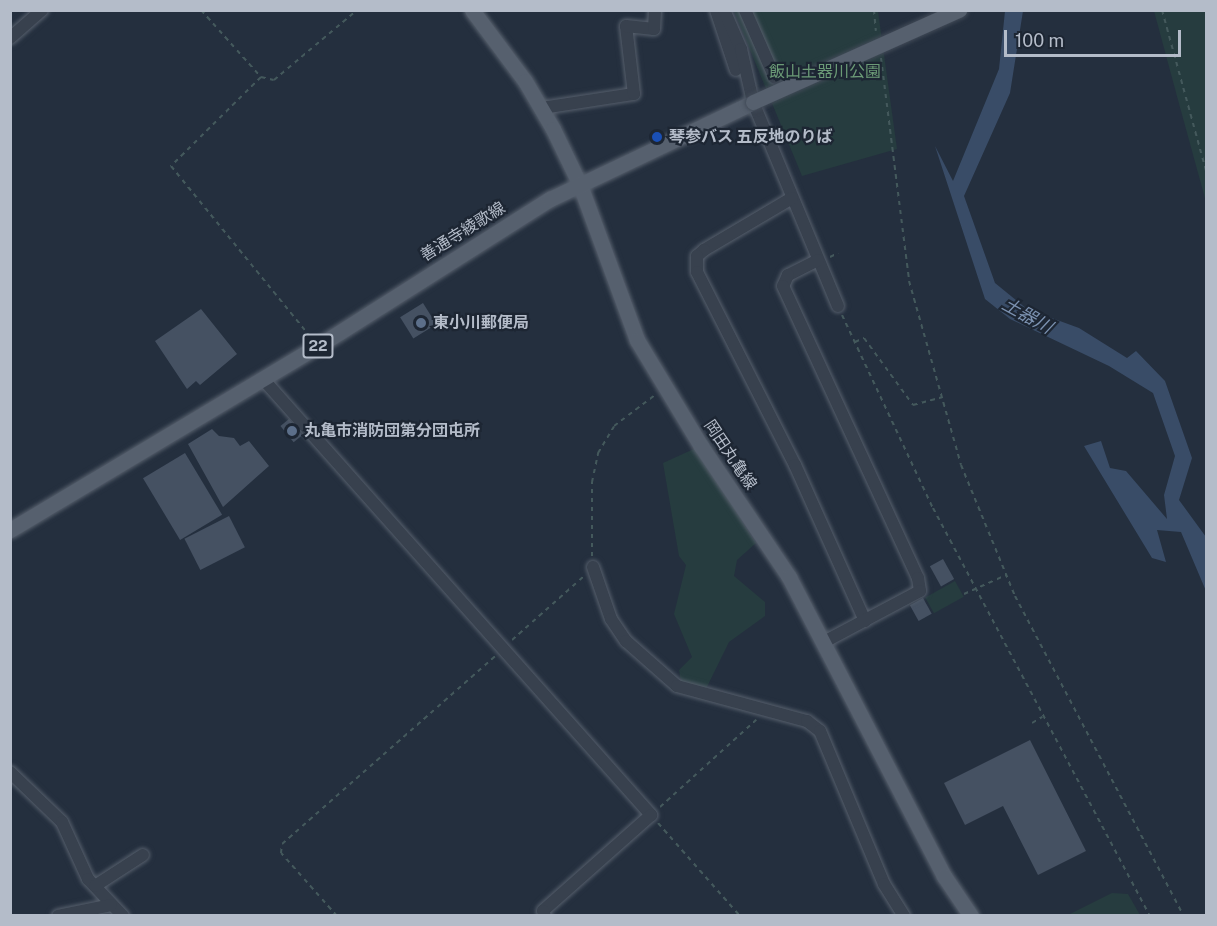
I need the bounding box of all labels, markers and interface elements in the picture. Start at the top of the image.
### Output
scale bar [1007,18,1184,56]
text: 100 m [1015,30,1064,51]
park label: 飯山土器川公園 [769,62,881,82]
place label: 琴参バス 五反地のりば [669,127,833,147]
marker: 琴参バス 五反地のりば [650,130,664,144]
street label: 善通寺綾歌線 [417,198,509,266]
water label: 土器川 [998,293,1056,339]
place label: 東小川郵便局 [433,313,529,333]
marker: 東小川郵便局 [414,316,428,330]
road number: 22 [302,334,334,358]
street label: 岡田丸亀線 [700,416,760,494]
place label: 丸亀市消防団第分団屯所 [304,421,480,441]
marker: 丸亀市消防団第分団屯所 [285,424,299,438]

